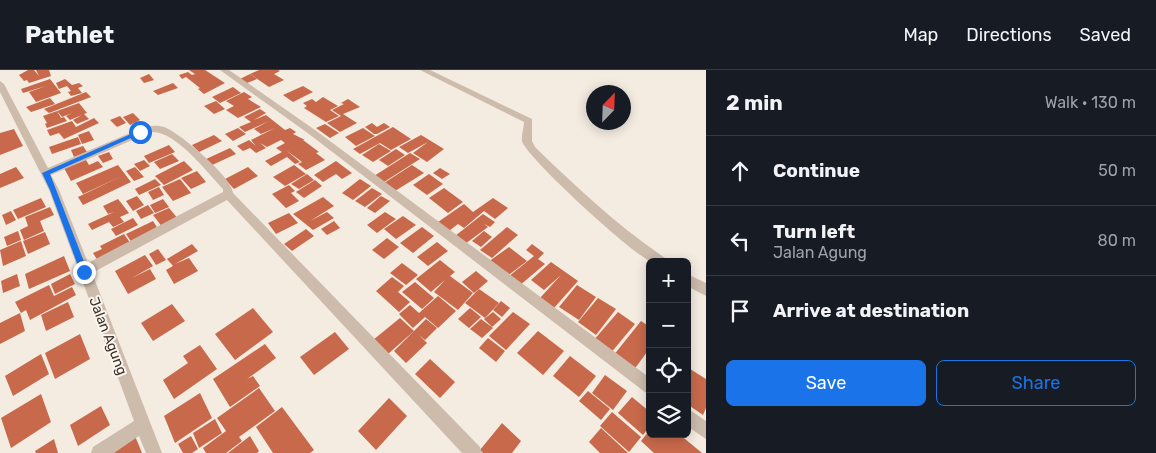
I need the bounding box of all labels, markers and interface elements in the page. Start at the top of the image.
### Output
text: Pathlet [25,21,114,49]
text: Map [903,24,938,46]
text: Directions [966,24,1052,46]
text: Saved [1080,24,1131,46]
north arrow [586,85,631,130]
text: 2 min [726,90,783,115]
text: Walk · 130 m [1045,93,1136,112]
route start [129,121,152,144]
icon: ahead [726,157,754,185]
text: Continue [773,159,860,182]
text: 50 m [1098,161,1136,180]
text: Turn left [773,220,855,243]
icon: left [726,227,754,255]
text: 80 m [1098,231,1136,250]
text: Jalan Agung [773,243,867,262]
map controls [646,258,691,438]
button: + [646,258,691,303]
route end [73,261,96,284]
street label: Jalan Agung [85,295,131,377]
icon: arrive [726,297,754,325]
text: Arrive at destination [773,299,969,322]
button: − [646,303,691,348]
button: locate [646,348,691,393]
button: Save [726,360,926,406]
button: Share [936,360,1136,406]
button: layers [646,393,691,438]

